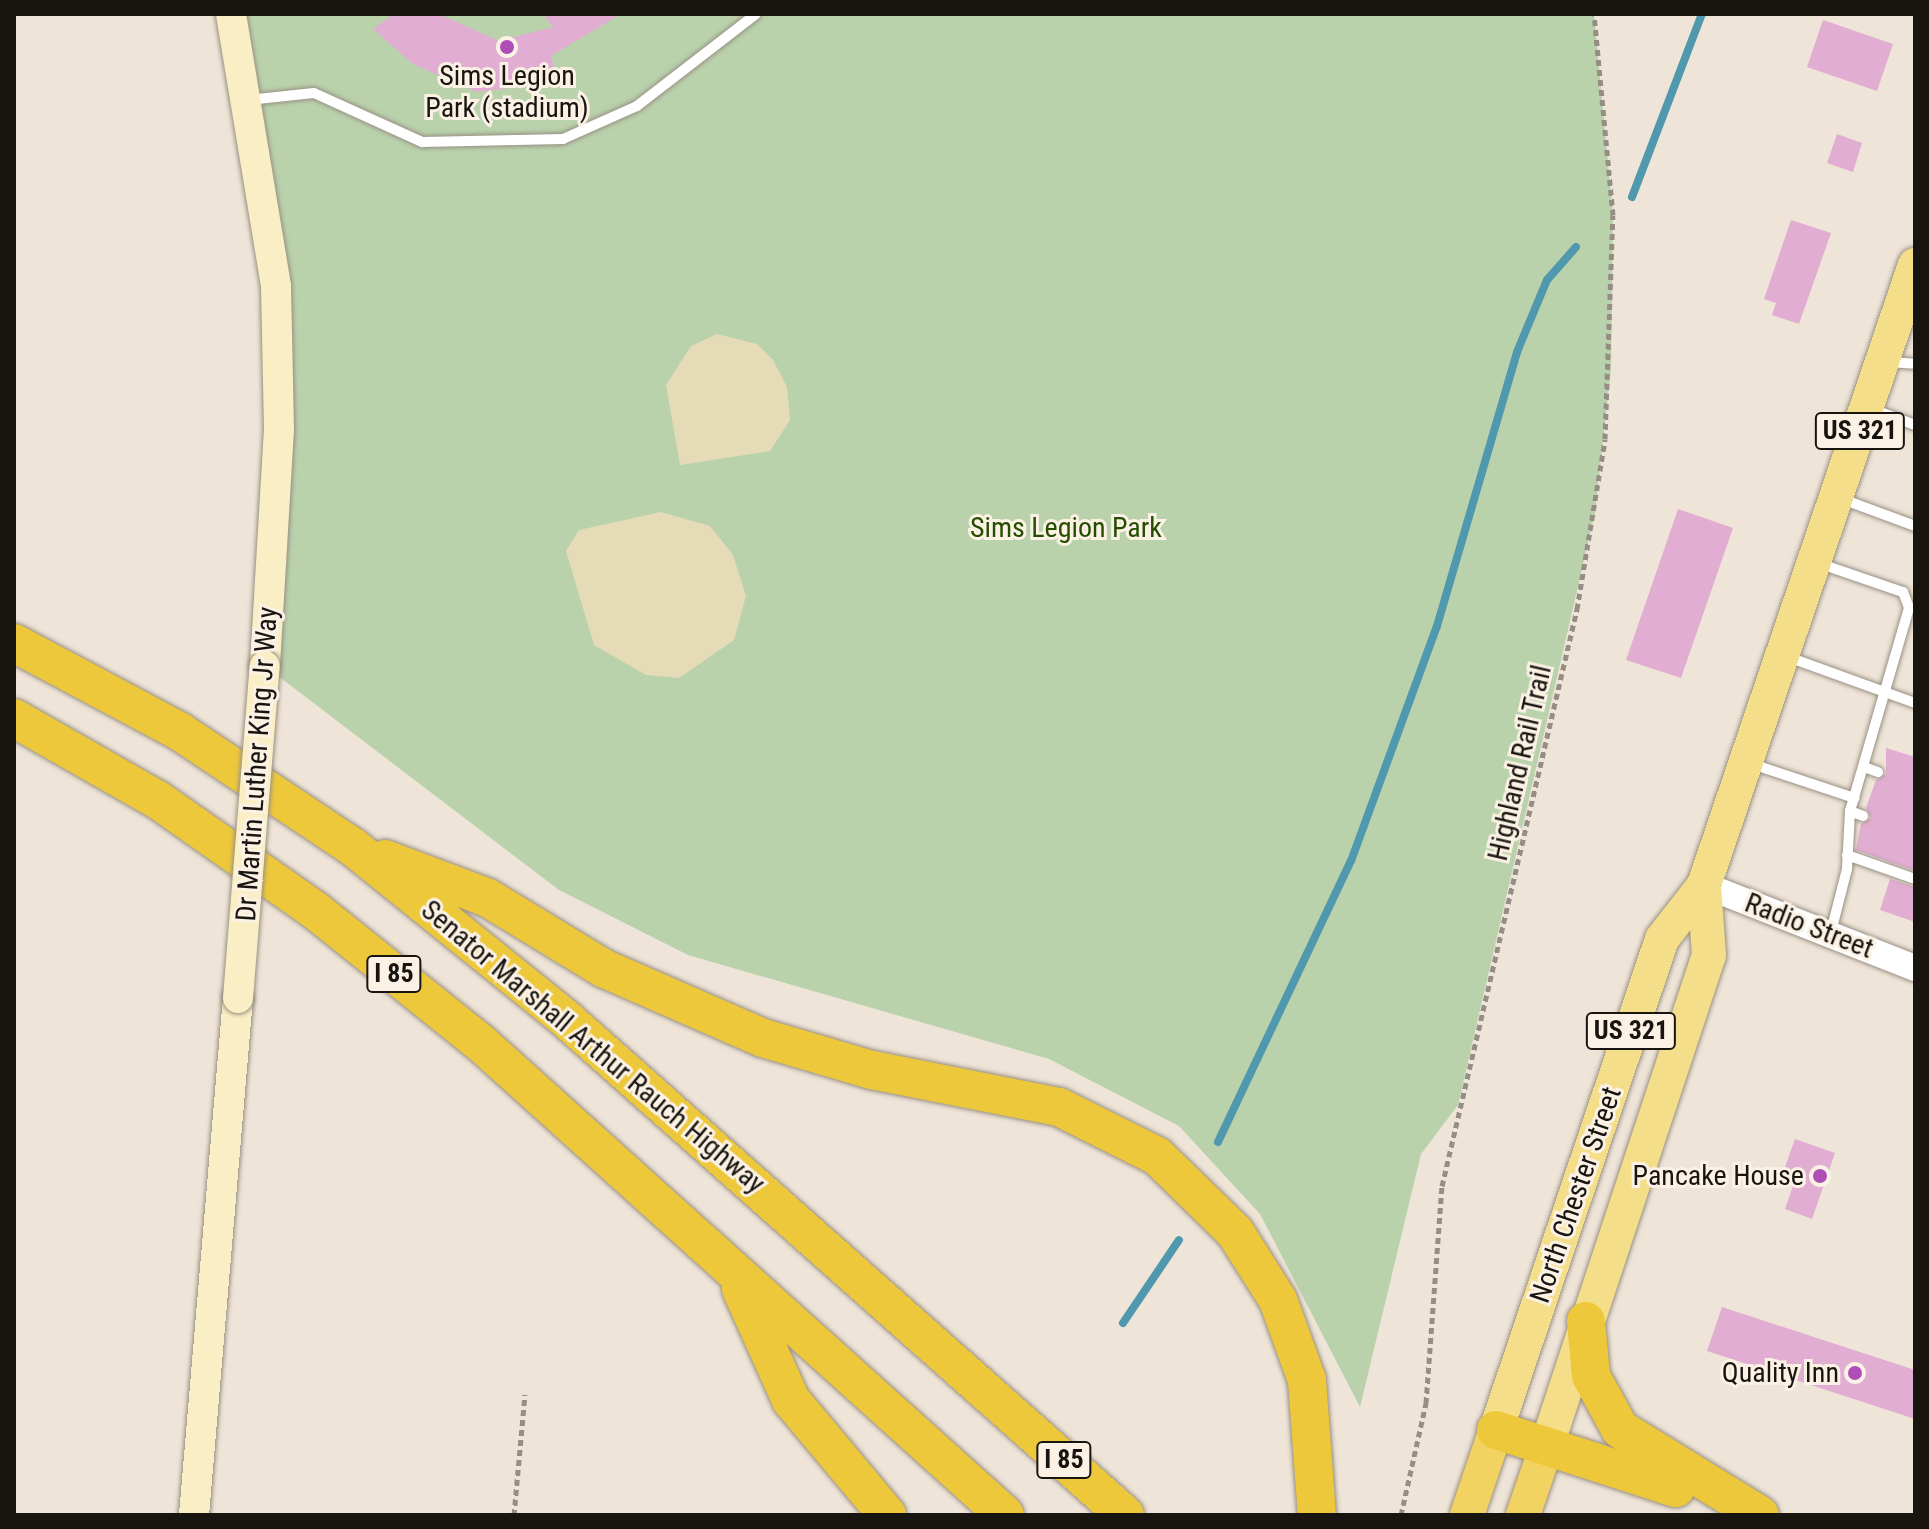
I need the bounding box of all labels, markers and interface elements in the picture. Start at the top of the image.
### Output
marker: Sims Legion Park (stadium) [498,38,516,56]
place label: Sims Legion Park (stadium) [425,59,589,125]
road number: US 321 [1814,409,1906,453]
park label: Sims Legion Park [970,511,1162,545]
street label: Dr Martin Luther King Jr Way [229,606,285,922]
street label: Highland Rail Trail [1481,662,1559,864]
street label: Radio Street [1740,886,1878,966]
street label: Senator Marshall Arthur Rauch Highway [414,893,772,1201]
road number: I 85 [366,952,422,996]
road number: US 321 [1585,1009,1677,1053]
street label: North Chester Street [1523,1083,1629,1307]
place label: Pancake House [1633,1159,1804,1193]
marker: Pancake House [1811,1167,1829,1185]
place label: Quality Inn [1722,1356,1839,1390]
marker: Quality Inn [1846,1364,1864,1382]
road number: I 85 [1036,1438,1092,1482]

